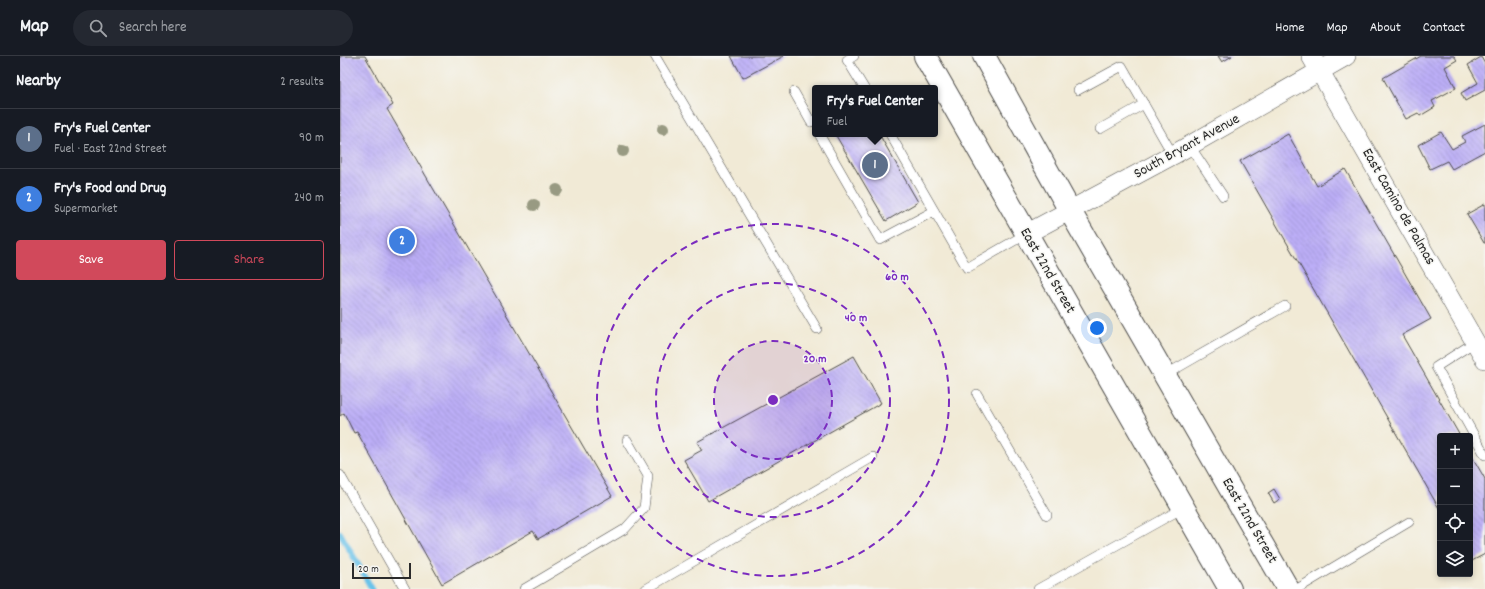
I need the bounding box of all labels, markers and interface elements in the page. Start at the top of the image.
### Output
search box [73,10,353,46]
text: Map [20,14,49,41]
icon: search [87,17,109,39]
text: Search here [119,17,187,39]
text: Home [1275,18,1304,38]
text: Map [1326,18,1348,38]
text: About [1370,18,1401,38]
text: Contact [1423,18,1465,38]
text: Nearby [16,70,60,94]
text: 2 results [280,73,324,92]
popup [812,85,938,137]
text: Fry's Fuel Center [827,91,923,113]
street label: South Bryant Avenue [1130,109,1244,185]
text: Fuel [827,113,847,132]
text: Fry's Fuel Center [54,118,150,140]
text: 1 [28,129,30,148]
text: 90 m [299,129,324,148]
text: Fuel · East 22nd Street [54,140,166,159]
street label: East Camino de Palmas [1356,144,1440,270]
pin: 1 [862,150,888,180]
text: Fry's Food and Drug [54,178,166,200]
text: 2 [26,189,32,208]
text: 240 m [294,189,324,208]
text: Supermarket [54,200,118,219]
street label: East 22nd Street [1013,224,1081,319]
pin: 2 [389,226,415,256]
button: Save [16,240,166,280]
button: Share [174,240,324,280]
text: 60 m [885,269,909,286]
text: 40 m [845,310,867,327]
your location [1087,318,1107,338]
text: 20 m [804,351,826,368]
centre of rings [766,393,780,407]
map controls [1437,433,1473,577]
button: + [1437,433,1473,469]
button: − [1437,469,1473,505]
street label: East 22nd Street [1215,474,1283,569]
button: locate [1437,505,1473,541]
button: layers [1437,541,1473,577]
scale bar [352,561,411,580]
text: 20 m [358,562,379,578]

